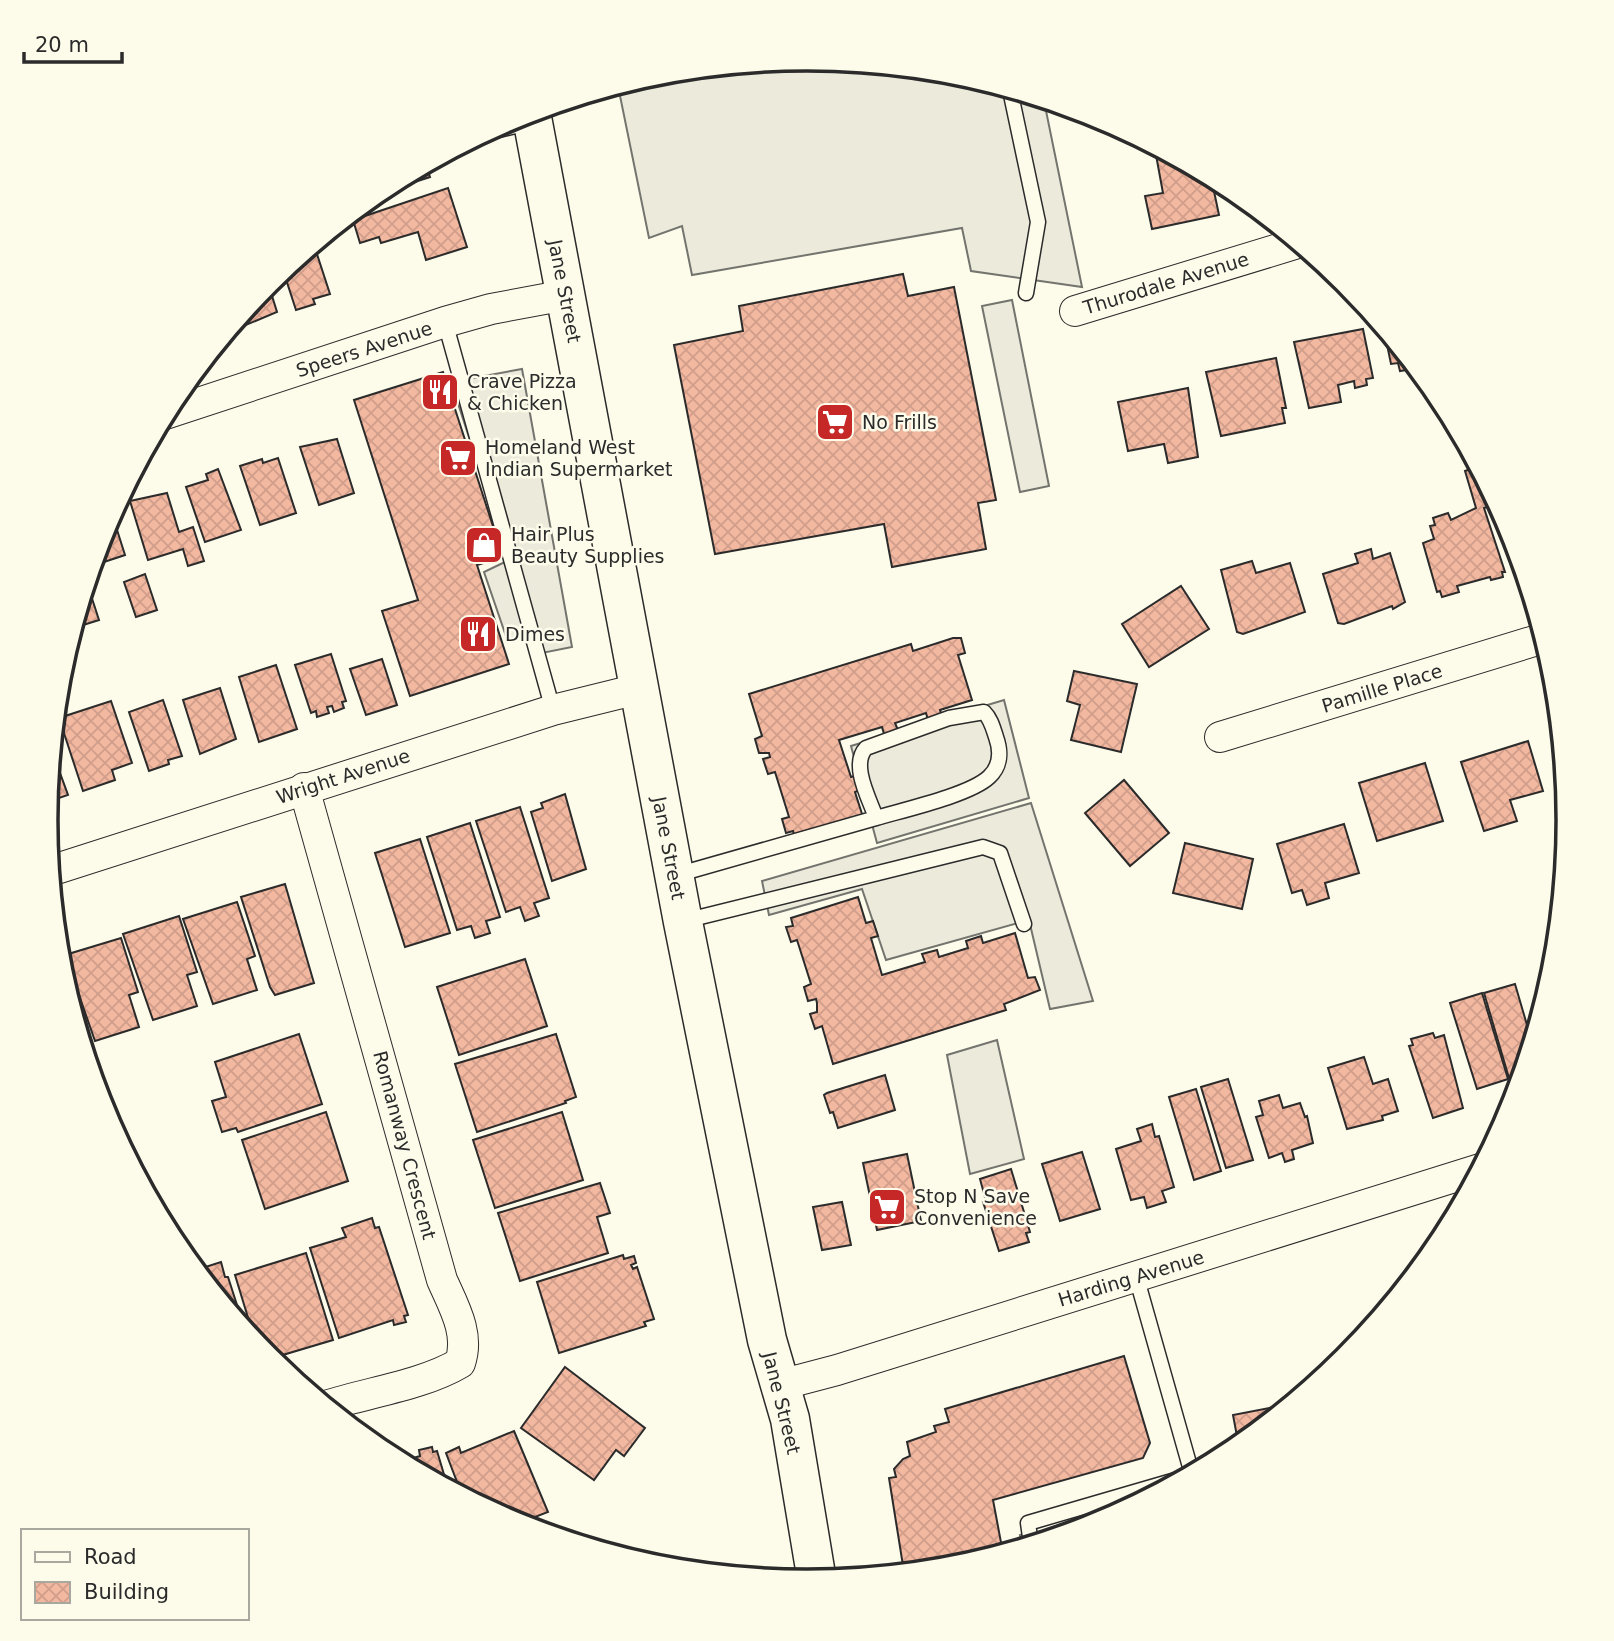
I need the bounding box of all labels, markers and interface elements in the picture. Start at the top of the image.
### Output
scale bar [24,21,122,65]
text: 20 m [35,33,89,57]
street label: Jane Street [544,236,586,345]
street label: Thurodale Avenue [1080,247,1251,319]
street label: Speers Avenue [293,317,435,381]
place label: Crave Pizza & Chicken [467,370,577,414]
restaurant icon: Crave Pizza & Chicken [419,371,461,413]
supermarket icon: No Frills [814,401,856,443]
place label: No Frills [862,411,937,433]
place label: Homeland West Indian Supermarket [485,436,672,480]
supermarket icon: Homeland West Indian Supermarket [437,437,479,479]
place label: Hair Plus Beauty Supplies [511,523,665,567]
shop icon: Hair Plus Beauty Supplies [463,524,505,566]
restaurant icon: Dimes [457,613,499,655]
place label: Dimes [505,623,565,645]
street label: Pamille Place [1319,659,1445,717]
street label: Wright Avenue [273,744,413,808]
street label: Jane Street [648,793,690,902]
street label: Romanway Crescent [369,1048,441,1242]
place label: Stop N Save Convenience [914,1185,1037,1229]
supermarket icon: Stop N Save Convenience [866,1186,908,1228]
street label: Harding Avenue [1055,1245,1207,1311]
street label: Jane Street [758,1349,805,1456]
legend [21,1529,248,1620]
text: Road [84,1545,137,1569]
text: Building [84,1580,169,1604]

